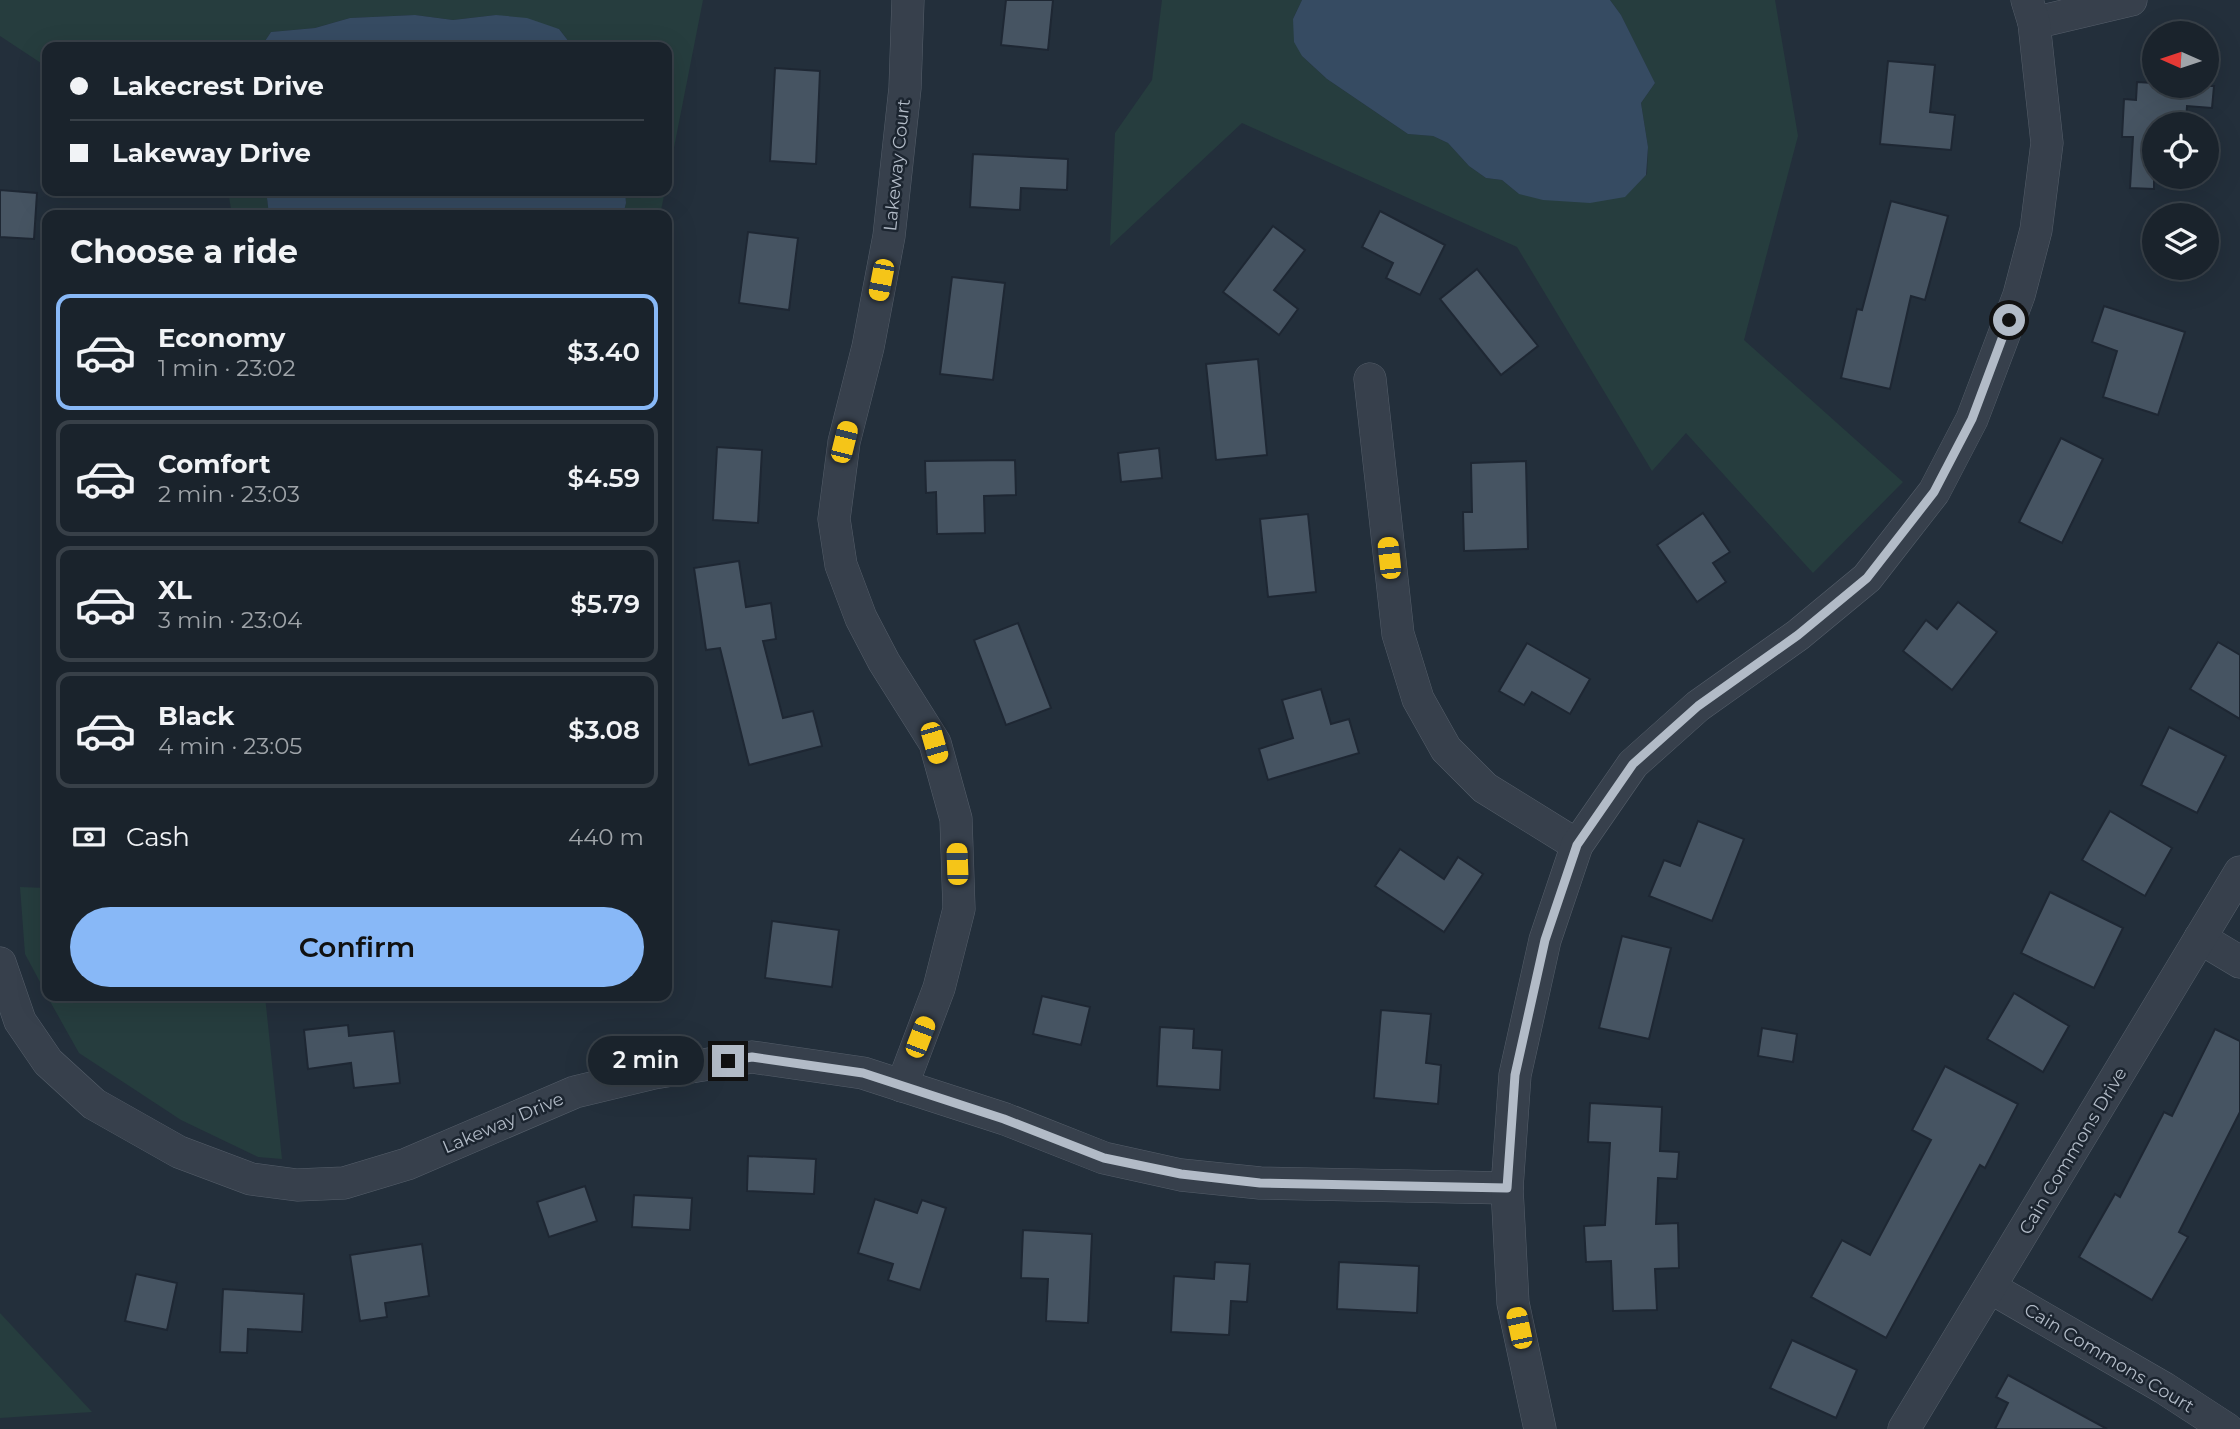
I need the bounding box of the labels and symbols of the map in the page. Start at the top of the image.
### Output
north arrow [2142,21,2219,98]
street label: Lakeway Court [879,98,915,232]
car [867,257,896,303]
route start [1993,304,2025,336]
car [829,419,860,465]
car [1377,536,1402,580]
car [919,720,950,766]
car [946,843,969,885]
car [903,1014,938,1060]
callout: 2 min [588,1036,704,1086]
route end [712,1045,744,1077]
street label: Cain Commons Drive [2014,1063,2132,1238]
street label: Lakeway Drive [439,1087,567,1158]
street label: Cain Commons Court [2020,1299,2198,1417]
car [1505,1305,1534,1351]

